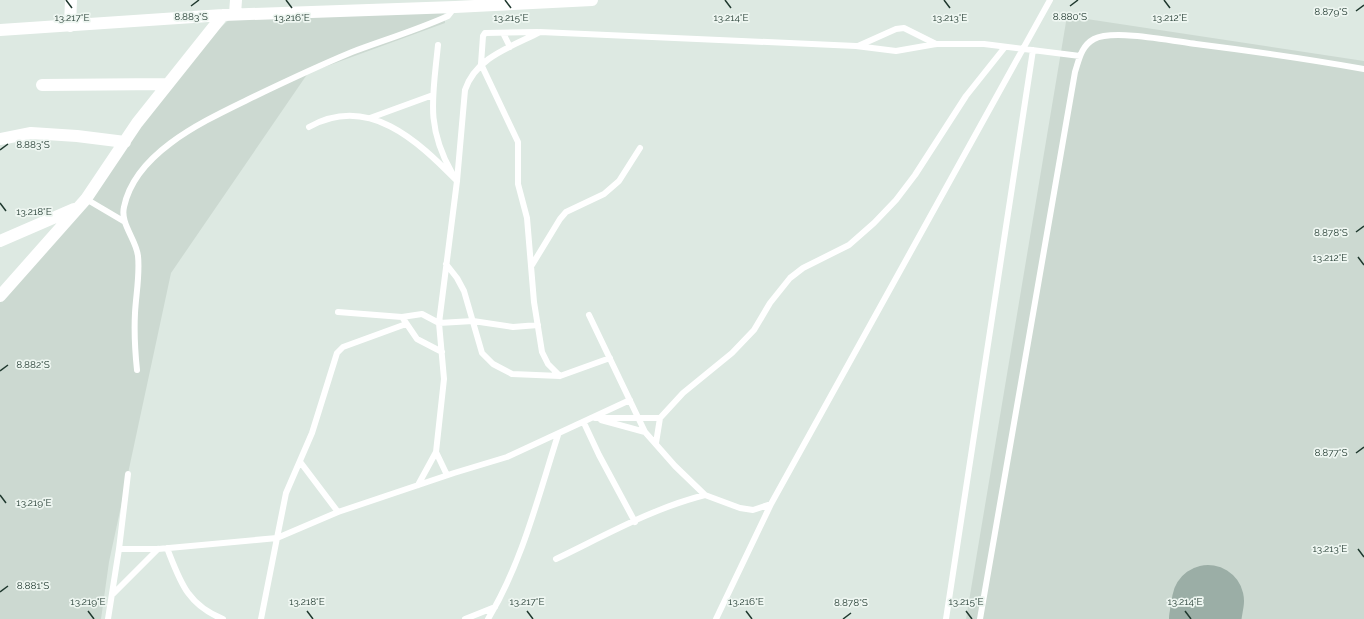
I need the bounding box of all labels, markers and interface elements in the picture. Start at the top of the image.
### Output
text: 8.879°S [1314,6,1348,17]
text: 8.883°S [174,11,208,22]
text: 8.880°S [1053,11,1087,22]
text: 13.217°E [54,12,90,23]
text: 13.216°E [274,12,310,23]
text: 13.215°E [493,12,529,23]
text: 13.214°E [713,12,749,23]
text: 13.213°E [933,12,967,23]
text: 13.212°E [1153,12,1187,23]
text: 8.883°S [16,139,50,150]
text: 13.218°E [16,206,52,217]
text: 8.878°S [1314,227,1348,238]
text: 13.212°E [1313,252,1347,263]
text: 8.882°S [16,359,50,370]
text: 8.877°S [1314,447,1348,458]
text: 13.219°E [16,497,52,508]
text: 13.213°E [1313,543,1347,554]
text: 8.881°S [17,580,49,591]
text: 13.219°E [70,596,106,607]
text: 13.218°E [289,596,325,607]
text: 13.217°E [509,596,545,607]
text: 13.216°E [728,596,764,607]
text: 13.215°E [948,596,984,607]
text: 13.214°E [1167,596,1203,607]
text: 8.878°S [834,597,868,608]

